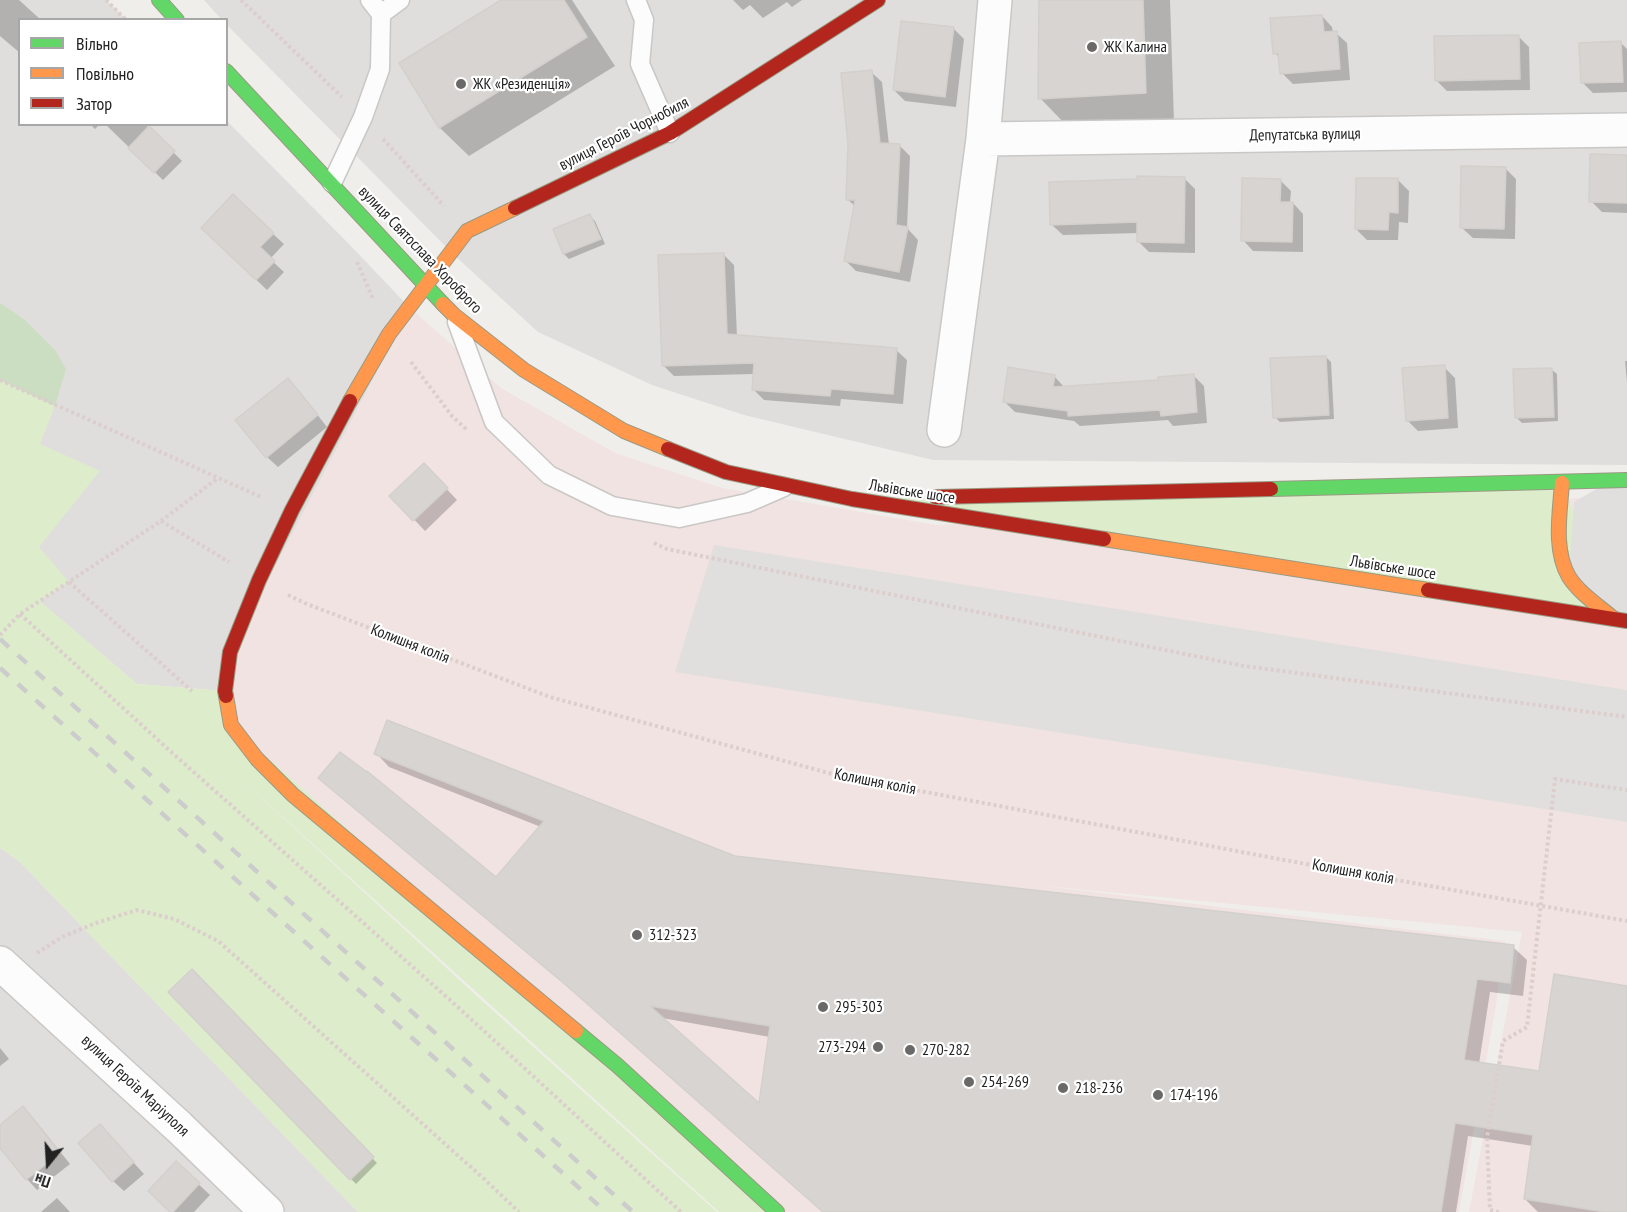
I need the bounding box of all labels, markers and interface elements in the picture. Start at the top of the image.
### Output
legend [18,18,228,126]
text: Вільно [76,32,118,55]
place label: ЖК Калина [1104,37,1167,57]
marker: ЖК Калина [1085,40,1099,54]
text: Повільно [76,62,134,85]
place label: ЖК «Резиденція» [473,74,570,94]
marker: ЖК «Резиденція» [454,77,468,91]
text: Затор [76,92,112,115]
street label: вулиця Героїв Чорнобиля [556,93,692,175]
street label: Депутатська вулиця [1249,124,1361,146]
street label: вулиця Святослава Хороброго [354,182,486,318]
street label: Львівське шосе [868,476,956,508]
street label: Львівське шосе [1349,552,1437,584]
street label: Колишня колія [368,620,452,668]
street label: Колишня колія [833,765,917,799]
street label: Колишня колія [1311,855,1395,889]
place label: 312-323 [649,925,697,945]
marker: 312-323 [630,928,644,942]
place label: 295-303 [835,997,883,1017]
marker: 295-303 [816,1000,830,1014]
street label: вулиця Героїв Маріуполя [77,1031,193,1141]
place label: 273-294 [818,1037,866,1057]
marker: 273-294 [871,1040,885,1054]
place label: 270-282 [922,1040,970,1060]
marker: 270-282 [903,1043,917,1057]
place label: 254-269 [981,1072,1029,1092]
marker: 254-269 [962,1075,976,1089]
place label: 218-236 [1075,1078,1123,1098]
marker: 218-236 [1056,1081,1070,1095]
place label: 174-196 [1170,1085,1218,1105]
marker: 174-196 [1151,1088,1165,1102]
north arrow [18,1134,78,1194]
text: Пн [32,1169,53,1193]

